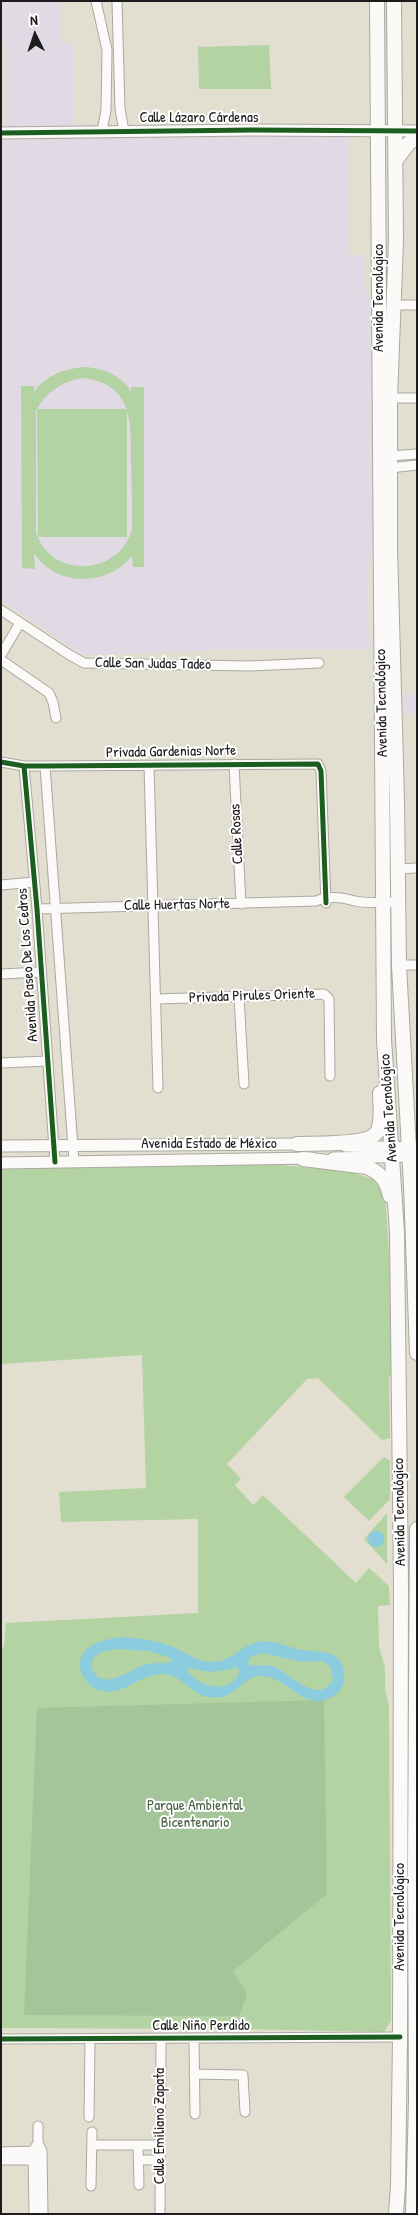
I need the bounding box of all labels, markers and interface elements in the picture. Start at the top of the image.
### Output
north arrow [10,10,60,60]
text: N [30,10,38,29]
street label: Calle Lázaro Cárdenas [139,109,259,127]
street label: Avenida Tecnológico [370,244,388,352]
street label: Avenida Tecnológico [372,649,392,757]
street label: Calle San Judas Tadeo [95,654,211,674]
street label: Privada Gardenias Norte [106,742,236,762]
street label: Calle Rosas [226,803,248,865]
street label: Avenida Paseo De Los Cedros [14,888,42,1042]
street label: Calle Huertas Norte [124,895,230,915]
street label: Privada Pirules Oriente [189,985,315,1007]
street label: Avenida Tecnológico [376,1053,402,1163]
street label: Avenida Estado de México [141,1135,277,1153]
street label: Avenida Tecnológico [390,1458,410,1566]
park label: Parque Ambiental Bicentenario [147,1797,243,1832]
street label: Avenida Tecnológico [391,1863,409,1971]
street label: Calle Niño Perdido [152,2017,250,2035]
street label: Calle Emiliano Zapata [151,2068,169,2184]

